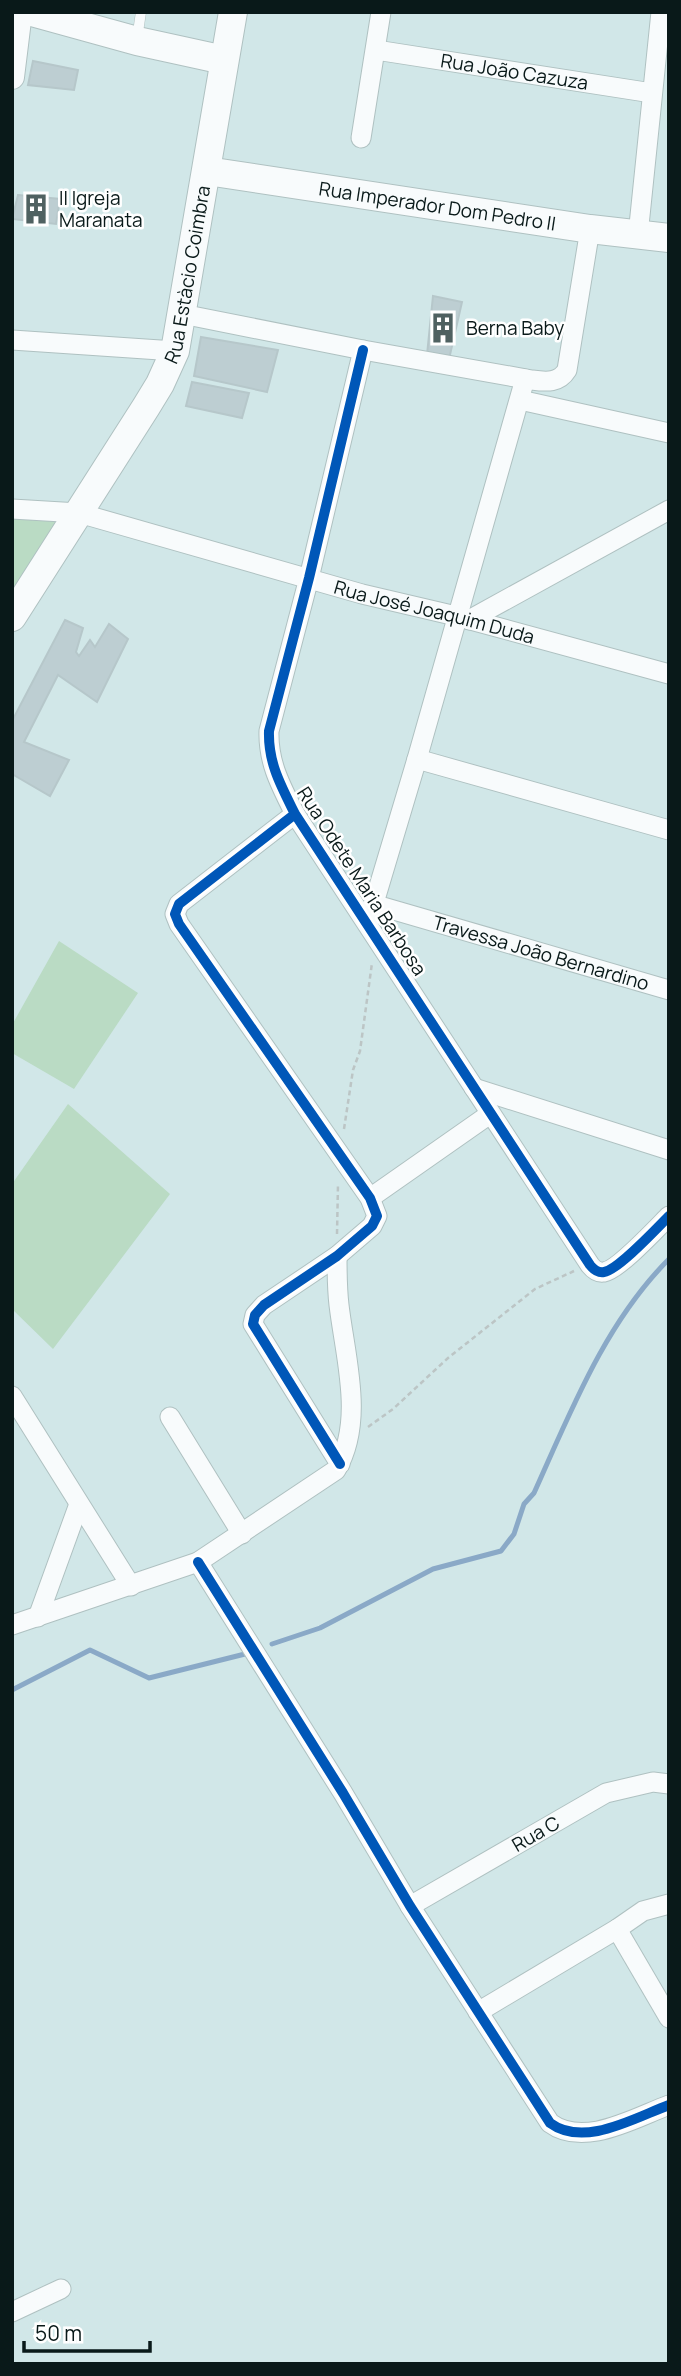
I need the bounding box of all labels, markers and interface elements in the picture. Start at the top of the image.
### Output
street label: Rua João Cazuza [439,47,590,96]
street label: Rua Imperador Dom Pedro II [317,175,558,237]
street label: Rua Estàcio Coimbra [158,183,216,368]
place label: II Igreja Maranata [59,185,143,233]
building icon: II Igreja Maranata [19,192,53,226]
building icon: Berna Baby [426,311,460,345]
place label: Berna Baby [466,315,564,341]
street label: Rua José Joaquim Duda [331,574,538,650]
street label: Rua Odete Maria Barbosa [291,782,433,980]
street label: Travessa João Bernardino [430,909,652,997]
street label: Rua C [507,1810,564,1858]
scale bar [24,2310,150,2354]
text: 50 m [35,2319,82,2347]

